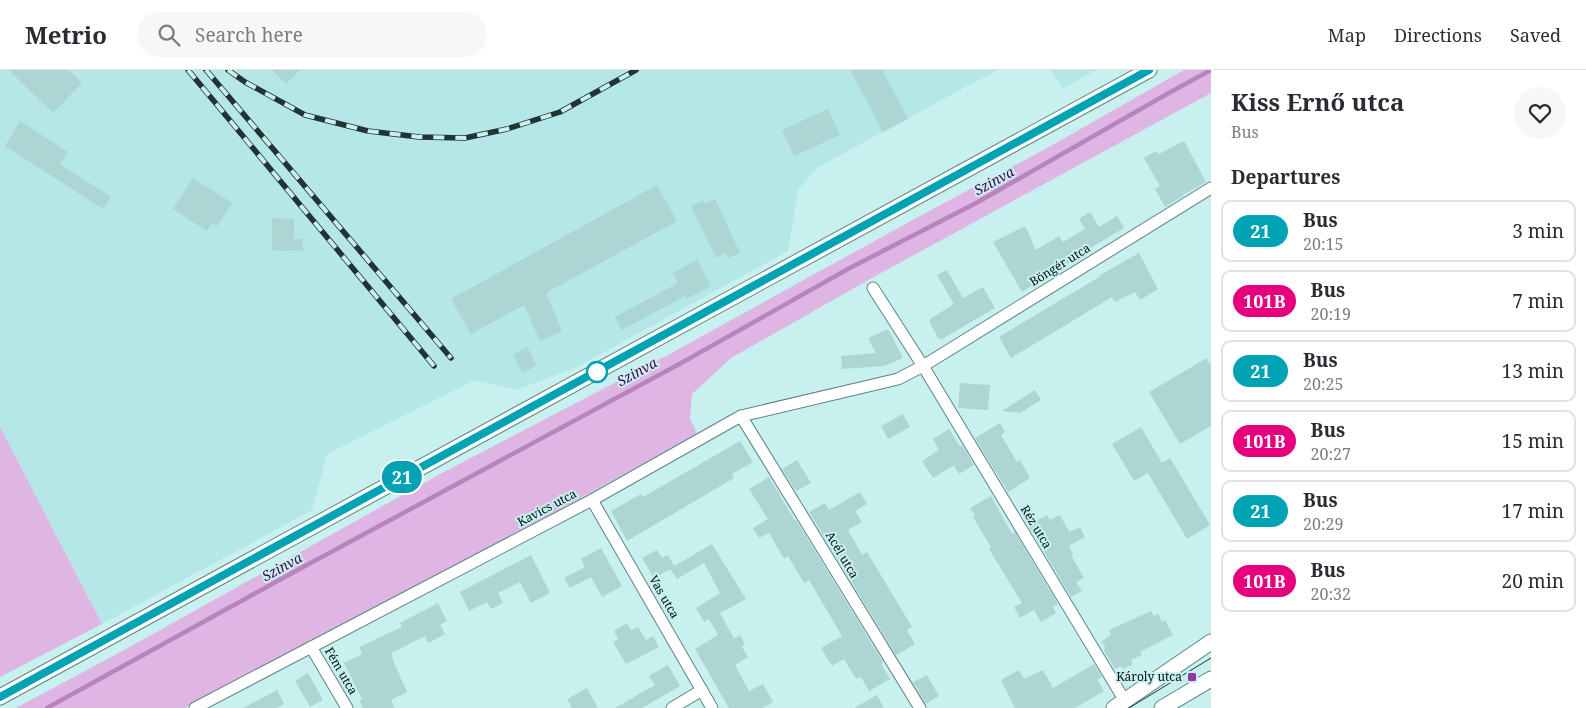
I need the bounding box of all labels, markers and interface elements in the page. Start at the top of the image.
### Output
search box [137,12,487,57]
text: Metrio [25,18,107,51]
icon: search [155,21,183,49]
text: Search here [195,22,303,48]
text: Map [1328,23,1366,47]
text: Directions [1394,23,1482,47]
text: Saved [1510,23,1561,47]
text: Kiss Ernő utca [1231,85,1404,118]
button: heart [1514,87,1566,139]
text: Bus [1231,121,1259,143]
water label: Szinva [970,161,1018,199]
text: Departures [1231,164,1340,190]
text: Bus [1303,207,1338,233]
text: 3 min [1512,218,1564,244]
text: 21 [1250,219,1271,243]
text: 20:15 [1303,233,1343,255]
street label: Böngér utca [1026,239,1094,290]
text: Bus [1311,277,1345,303]
text: 7 min [1512,288,1564,314]
text: 101B [1243,289,1286,313]
text: 20:19 [1311,303,1351,325]
text: Bus [1303,347,1338,373]
water label: Szinva [613,352,661,390]
text: 13 min [1502,358,1564,384]
text: 21 [1250,359,1271,383]
unlabelled marker [586,361,608,383]
text: 20:25 [1303,373,1343,395]
text: Bus [1311,417,1345,443]
text: 15 min [1502,428,1564,454]
text: 101B [1243,429,1286,453]
text: 20:27 [1311,443,1351,465]
line badge: 21 [380,461,424,493]
text: 21 [392,465,412,489]
street label: Kavics utca [514,485,580,530]
text: Bus [1303,487,1338,513]
text: 17 min [1502,498,1564,524]
text: 21 [1250,499,1271,523]
street label: Réz utca [1017,502,1056,552]
text: 20:29 [1303,513,1343,535]
street label: Acél utca [822,528,863,582]
water label: Szinva [258,547,306,585]
text: Bus [1311,557,1345,583]
text: 20 min [1502,568,1564,594]
text: 101B [1243,569,1286,593]
street label: Vas utca [645,572,684,622]
text: 20:32 [1311,583,1351,605]
street label: Fém utca [321,644,362,698]
place label: Károly utca [1116,668,1182,685]
marker: Károly utca [1186,671,1198,683]

